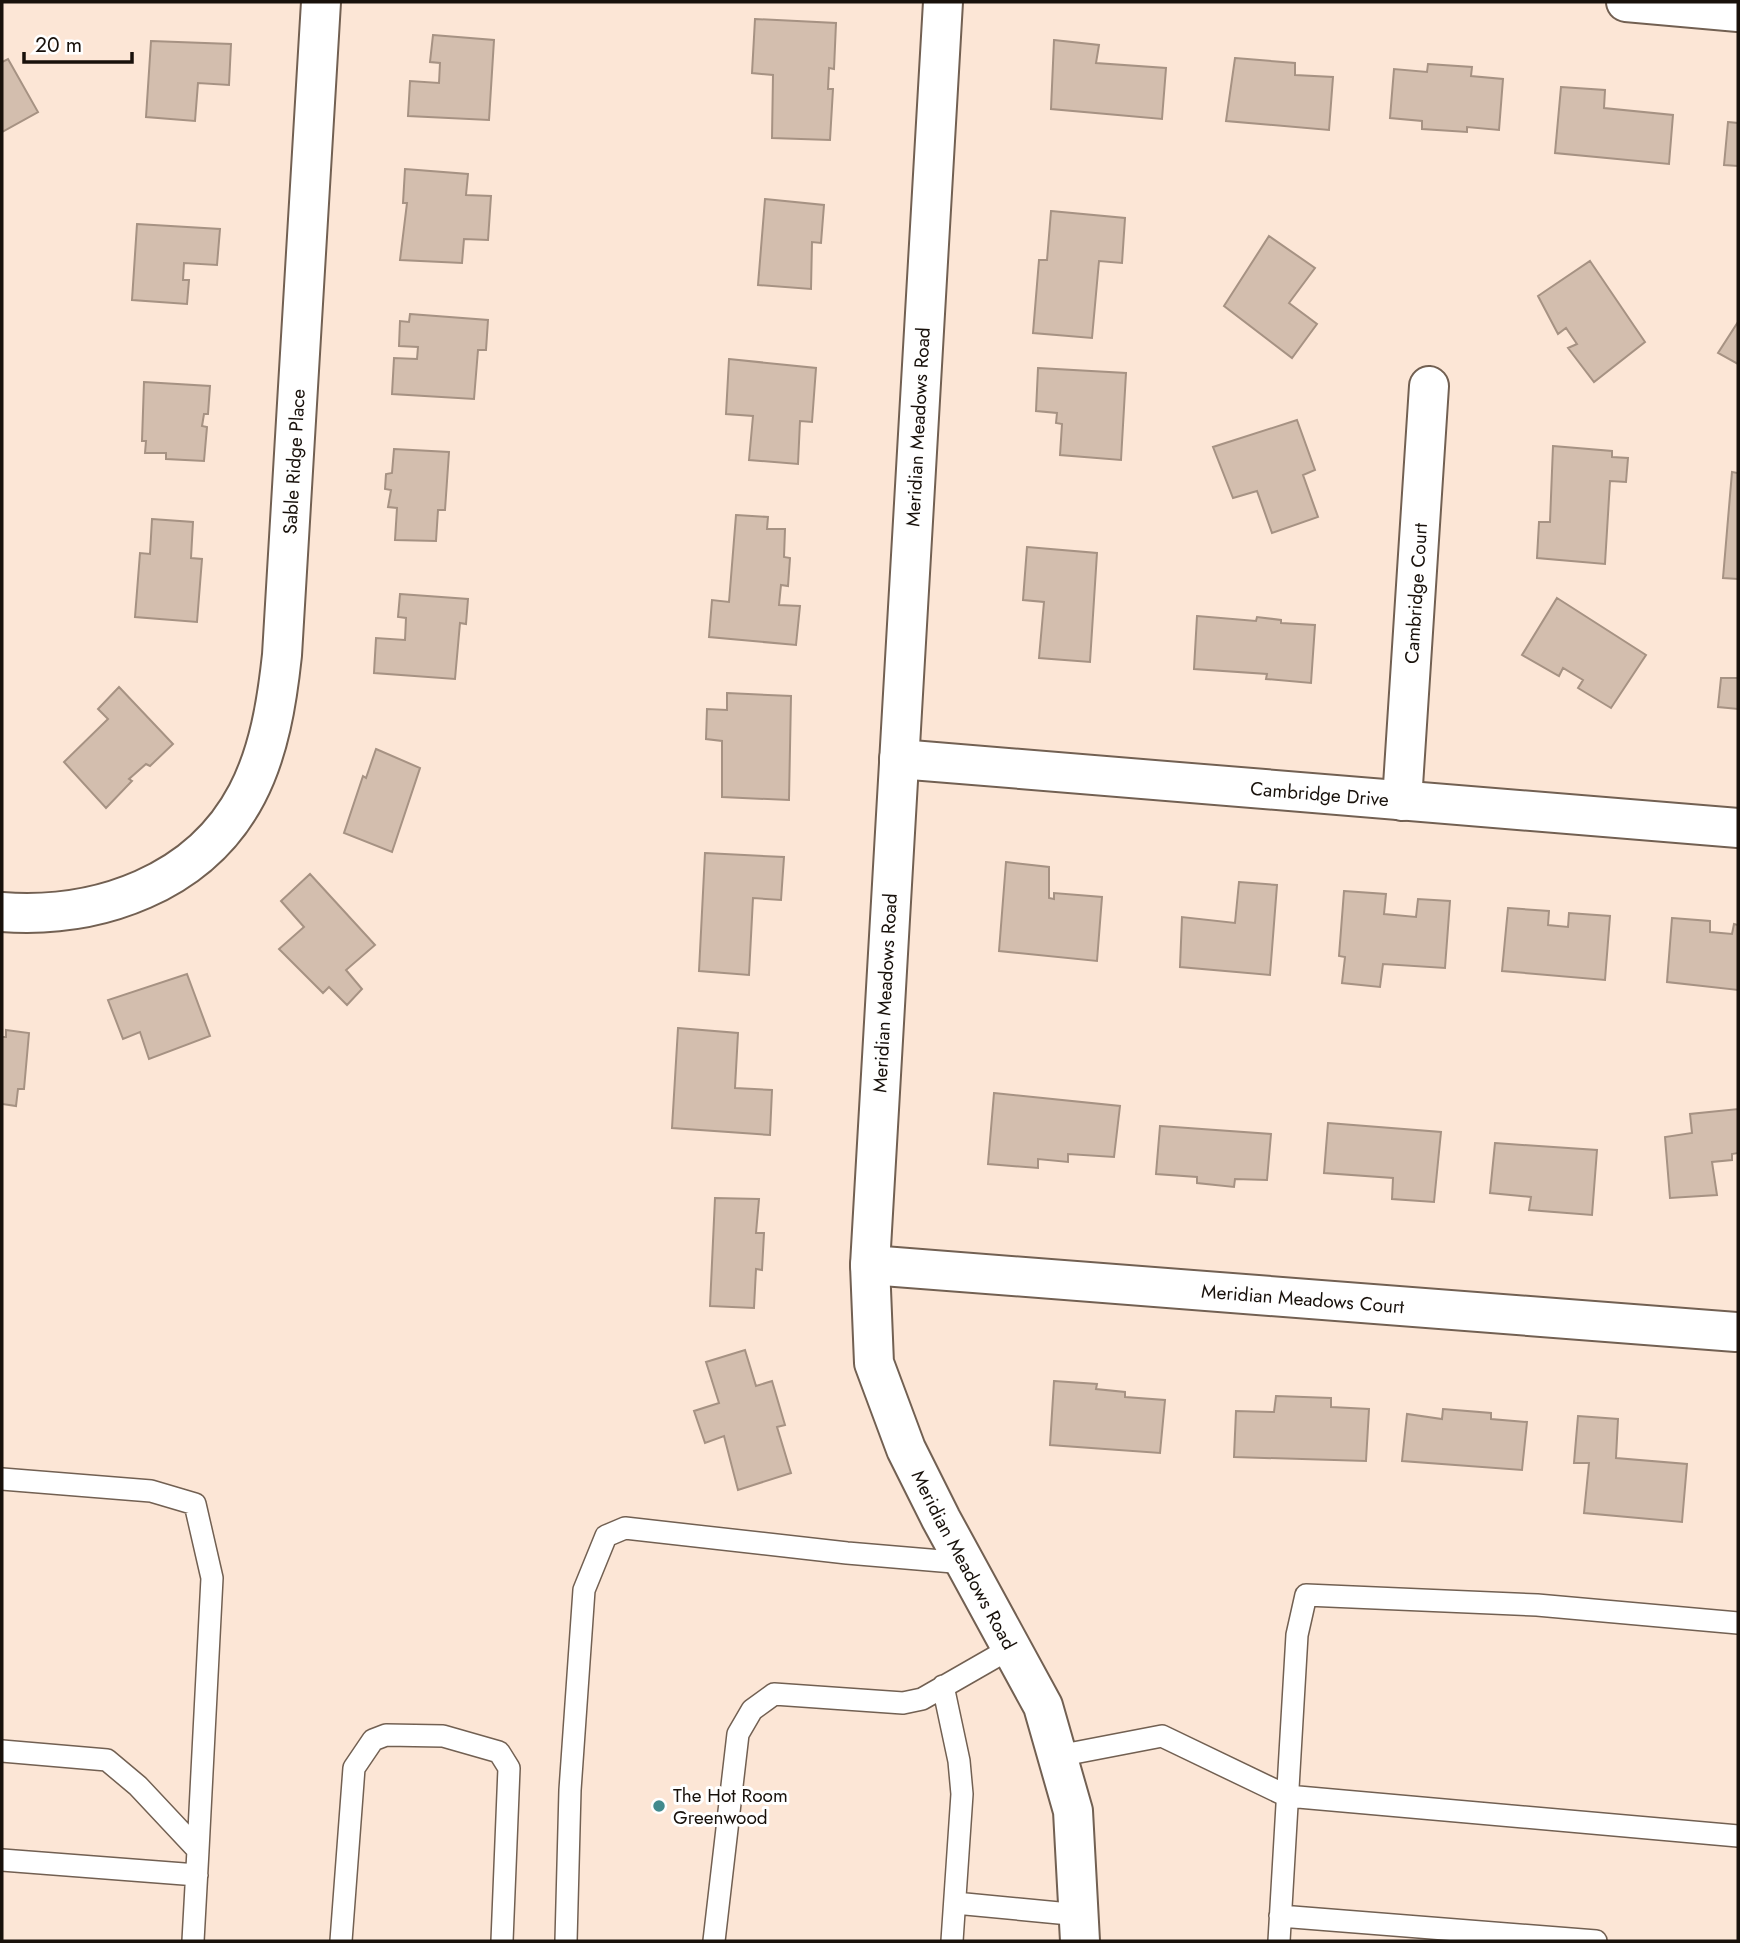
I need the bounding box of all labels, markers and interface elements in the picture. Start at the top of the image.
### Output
scale bar [24,21,133,65]
text: 20 m [35,30,82,60]
street label: Meridian Meadows Road [899,327,937,527]
street label: Sable Ridge Place [276,388,311,535]
street label: Cambridge Court [1397,522,1434,665]
street label: Cambridge Drive [1249,774,1390,813]
street label: Meridian Meadows Road [866,893,904,1093]
street label: Meridian Meadows Court [1200,1277,1406,1320]
street label: Meridian Meadows Road [905,1465,1023,1654]
place label: The Hot Room Greenwood [673,1782,788,1831]
marker: The Hot Room Greenwood [651,1798,667,1814]

